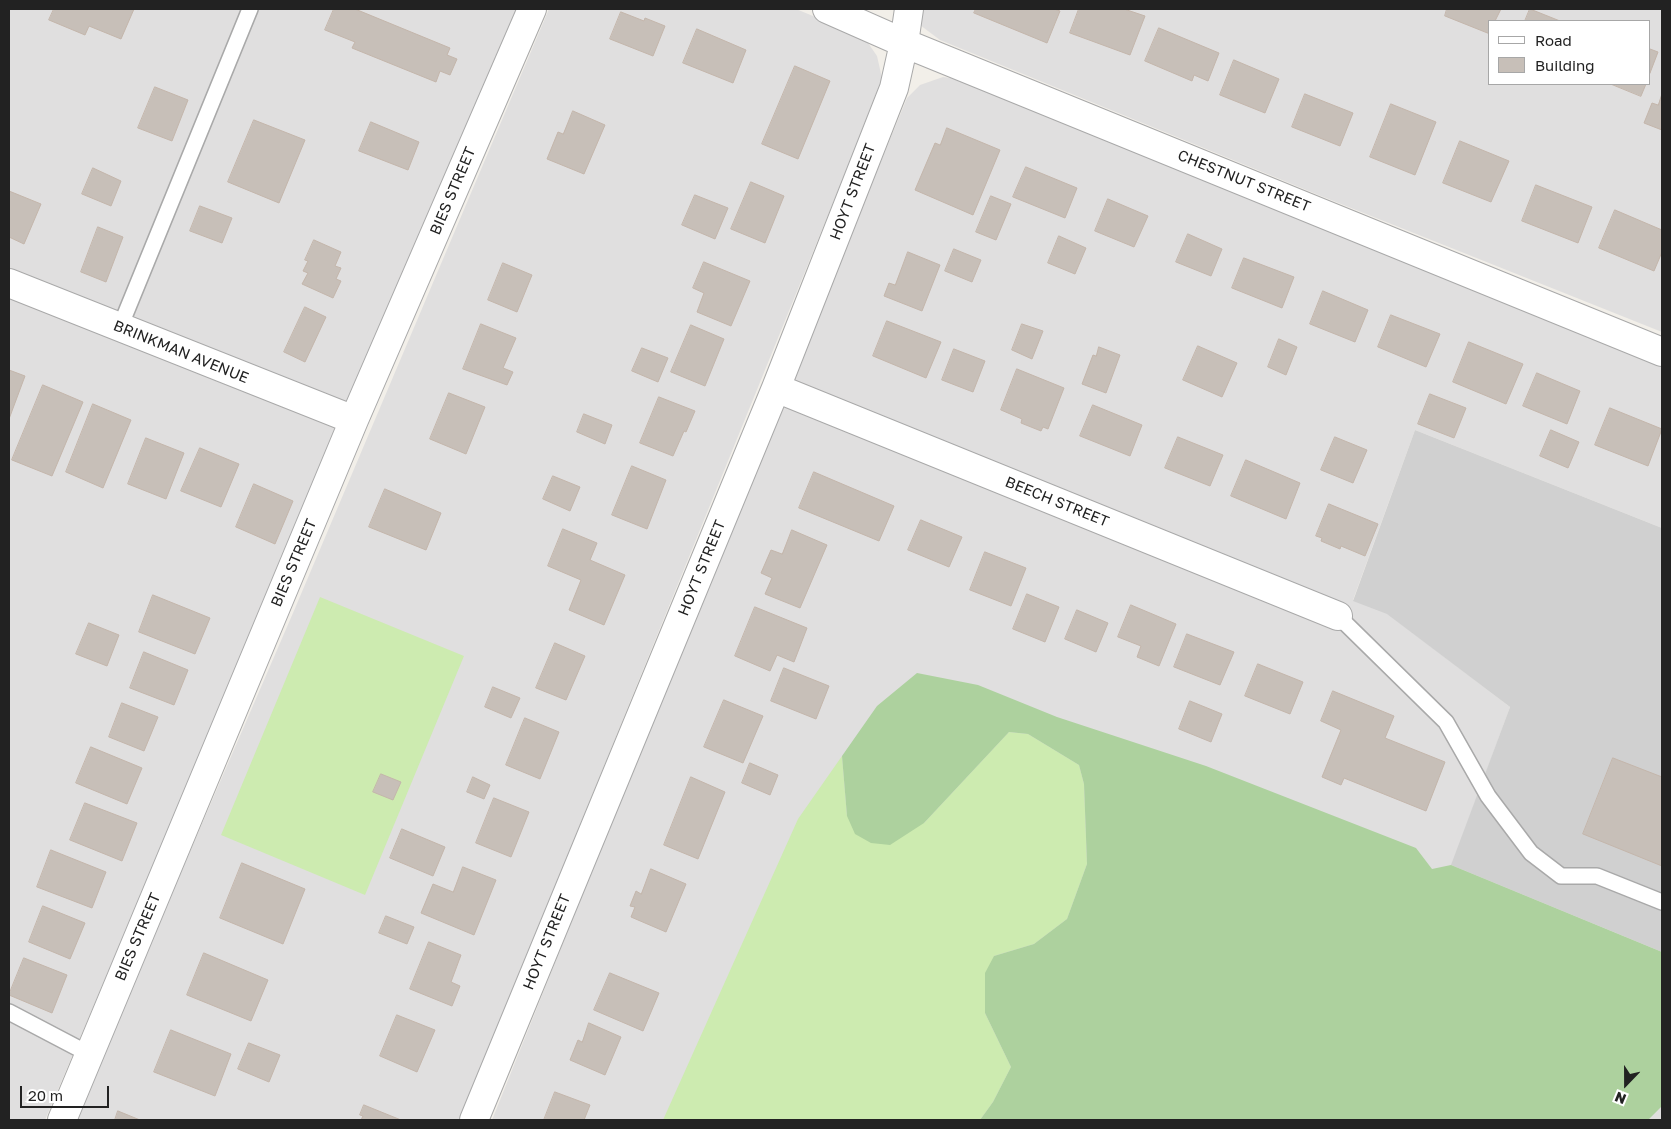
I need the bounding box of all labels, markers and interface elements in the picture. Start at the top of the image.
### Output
legend [1488,20,1651,85]
text: Road [1535,31,1572,49]
text: Building [1535,56,1595,74]
street label: HOYT STREET [826,141,880,243]
street label: BIES STREET [426,144,480,238]
street label: CHESTNUT STREET [1175,146,1313,216]
street label: BRINKMAN AVENUE [111,317,251,387]
street label: BEECH STREET [1002,473,1112,531]
street label: BIES STREET [267,516,321,610]
street label: HOYT STREET [675,517,729,619]
street label: BIES STREET [111,890,165,984]
street label: HOYT STREET [520,891,574,993]
north arrow [1601,1059,1651,1109]
scale bar [22,1076,111,1108]
text: 20 m [28,1086,63,1104]
text: N [1612,1089,1628,1108]

